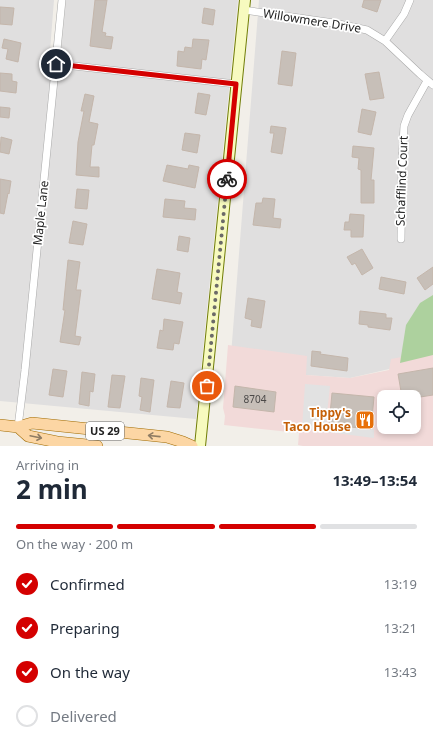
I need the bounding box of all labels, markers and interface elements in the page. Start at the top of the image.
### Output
street label: Willowmere Drive [262,4,363,37]
pin [39,47,73,81]
icon: home [45,53,67,75]
street label: Schafflind Court [391,135,412,226]
courier [207,159,247,199]
icon: bike [216,168,238,190]
street label: Maple Lane [29,179,52,246]
pin [190,369,224,403]
icon: bag [196,375,218,397]
map controls [377,390,421,434]
button: locate [377,390,421,434]
house number: 8704 [244,392,267,406]
place label: Tippy's Taco House [283,404,351,435]
restaurant icon: Tippy's Taco House [354,409,376,431]
road number: US 29 [86,422,124,440]
one-way arrow [148,432,161,440]
one-way arrow [29,434,42,442]
text: Arriving in [16,456,79,474]
text: 13:49–13:54 [332,470,417,490]
text: 2 min [16,471,88,507]
text: On the way · 200 m [16,535,133,553]
icon: check [16,573,38,595]
text: Confirmed [50,574,125,594]
text: 13:19 [384,575,417,593]
icon: check [16,617,38,639]
text: Preparing [50,618,120,638]
text: 13:21 [384,619,417,637]
icon: check [16,661,38,683]
text: On the way [50,662,130,682]
text: 13:43 [384,663,417,681]
text: Delivered [50,706,117,726]

